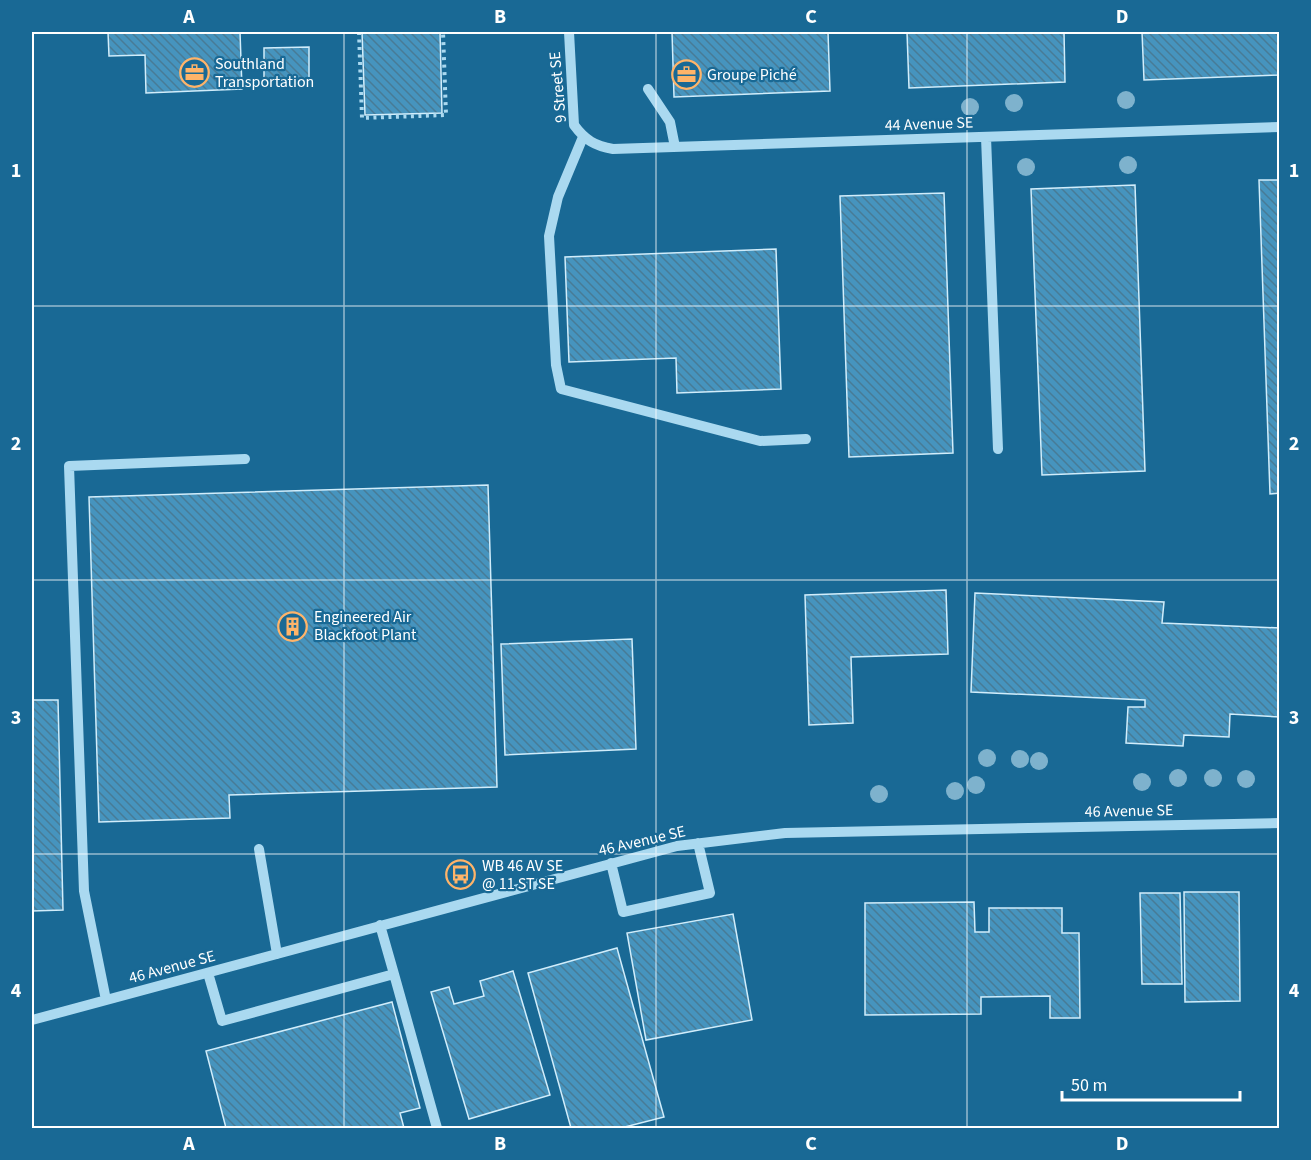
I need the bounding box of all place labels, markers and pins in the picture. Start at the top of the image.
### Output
place label: Southland Transportation [215,53,314,93]
office icon: Southland Transportation [178,57,210,89]
office icon: Groupe Piché [670,59,702,91]
place label: Groupe Piché [707,64,797,86]
place label: Engineered Air Blackfoot Plant [314,606,417,646]
building icon: Engineered Air Blackfoot Plant [277,610,309,642]
place label: WB 46 AV SE @ 11 ST SE [482,855,563,895]
bus stop icon: WB 46 AV SE @ 11 ST SE [445,859,477,891]

